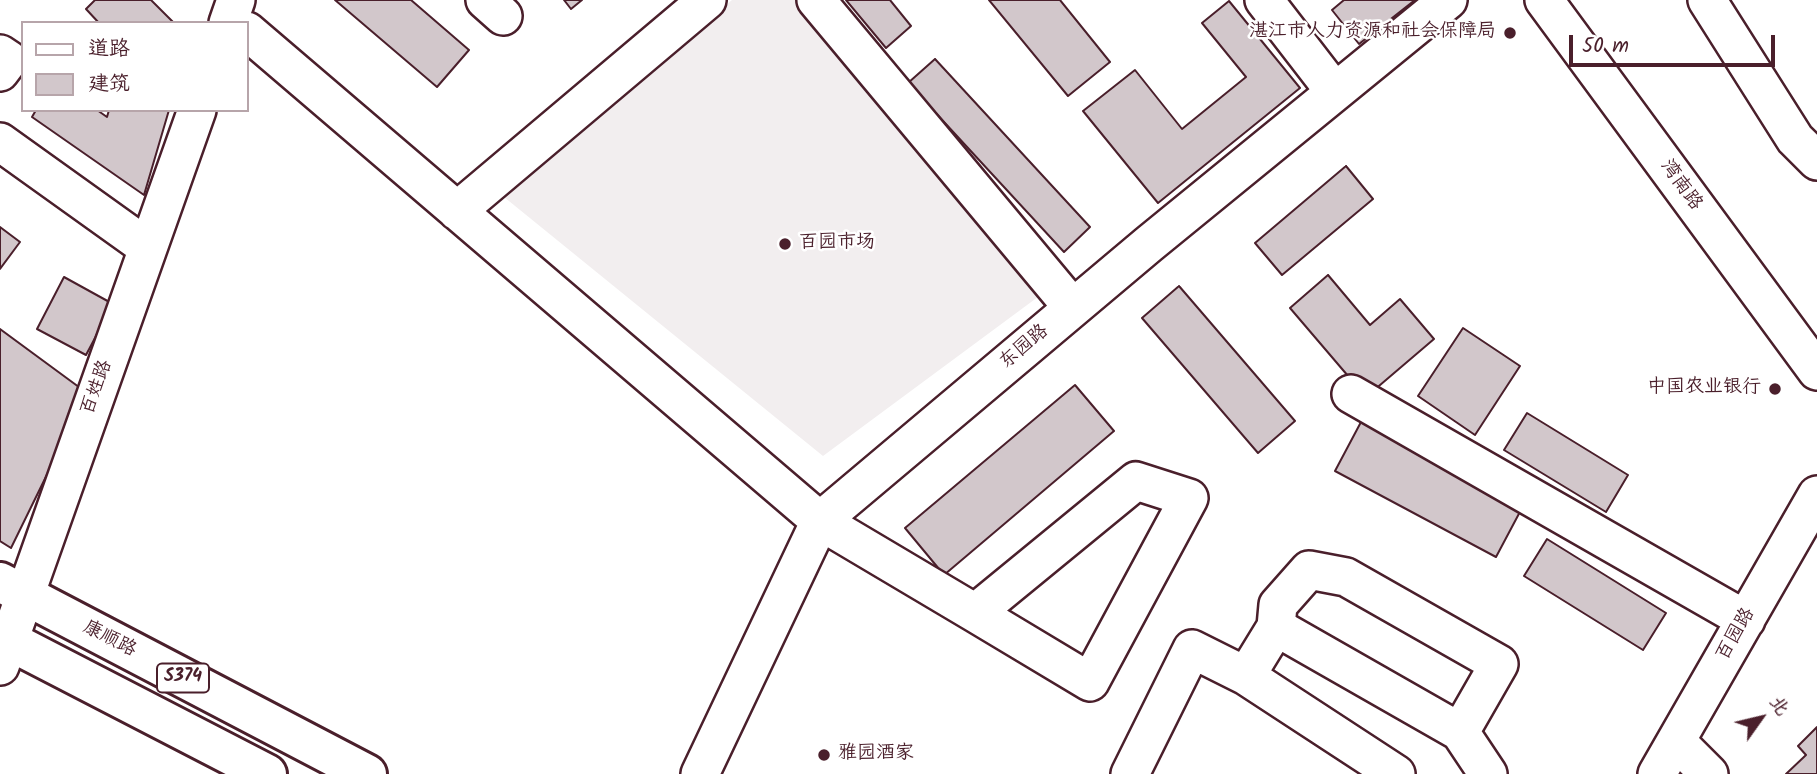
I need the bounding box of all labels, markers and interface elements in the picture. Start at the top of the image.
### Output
legend [21,21,248,112]
scale bar [1572,21,1778,65]
place label: 湛江市人力资源和社会保障局 [1249,22,1496,44]
marker: 湛江市人力资源和社会保障局 [1502,25,1518,41]
text: 50 m [1582,30,1629,63]
text: 道路 [88,33,130,66]
text: 建筑 [88,68,130,101]
street label: 湾南路 [1654,156,1706,216]
place label: 百园市场 [799,233,875,255]
marker: 百园市场 [777,236,793,252]
street label: 东园路 [996,321,1054,375]
street label: 百姓路 [78,357,118,419]
place label: 中国农业银行 [1647,378,1761,400]
marker: 中国农业银行 [1767,381,1783,397]
street label: 百园路 [1713,605,1761,665]
street label: 康顺路 [78,617,140,663]
road number: S374 [157,664,209,692]
north arrow [1726,683,1796,753]
text: 北 [1761,690,1796,723]
place label: 雅园酒家 [838,744,914,766]
marker: 雅园酒家 [816,747,832,763]

